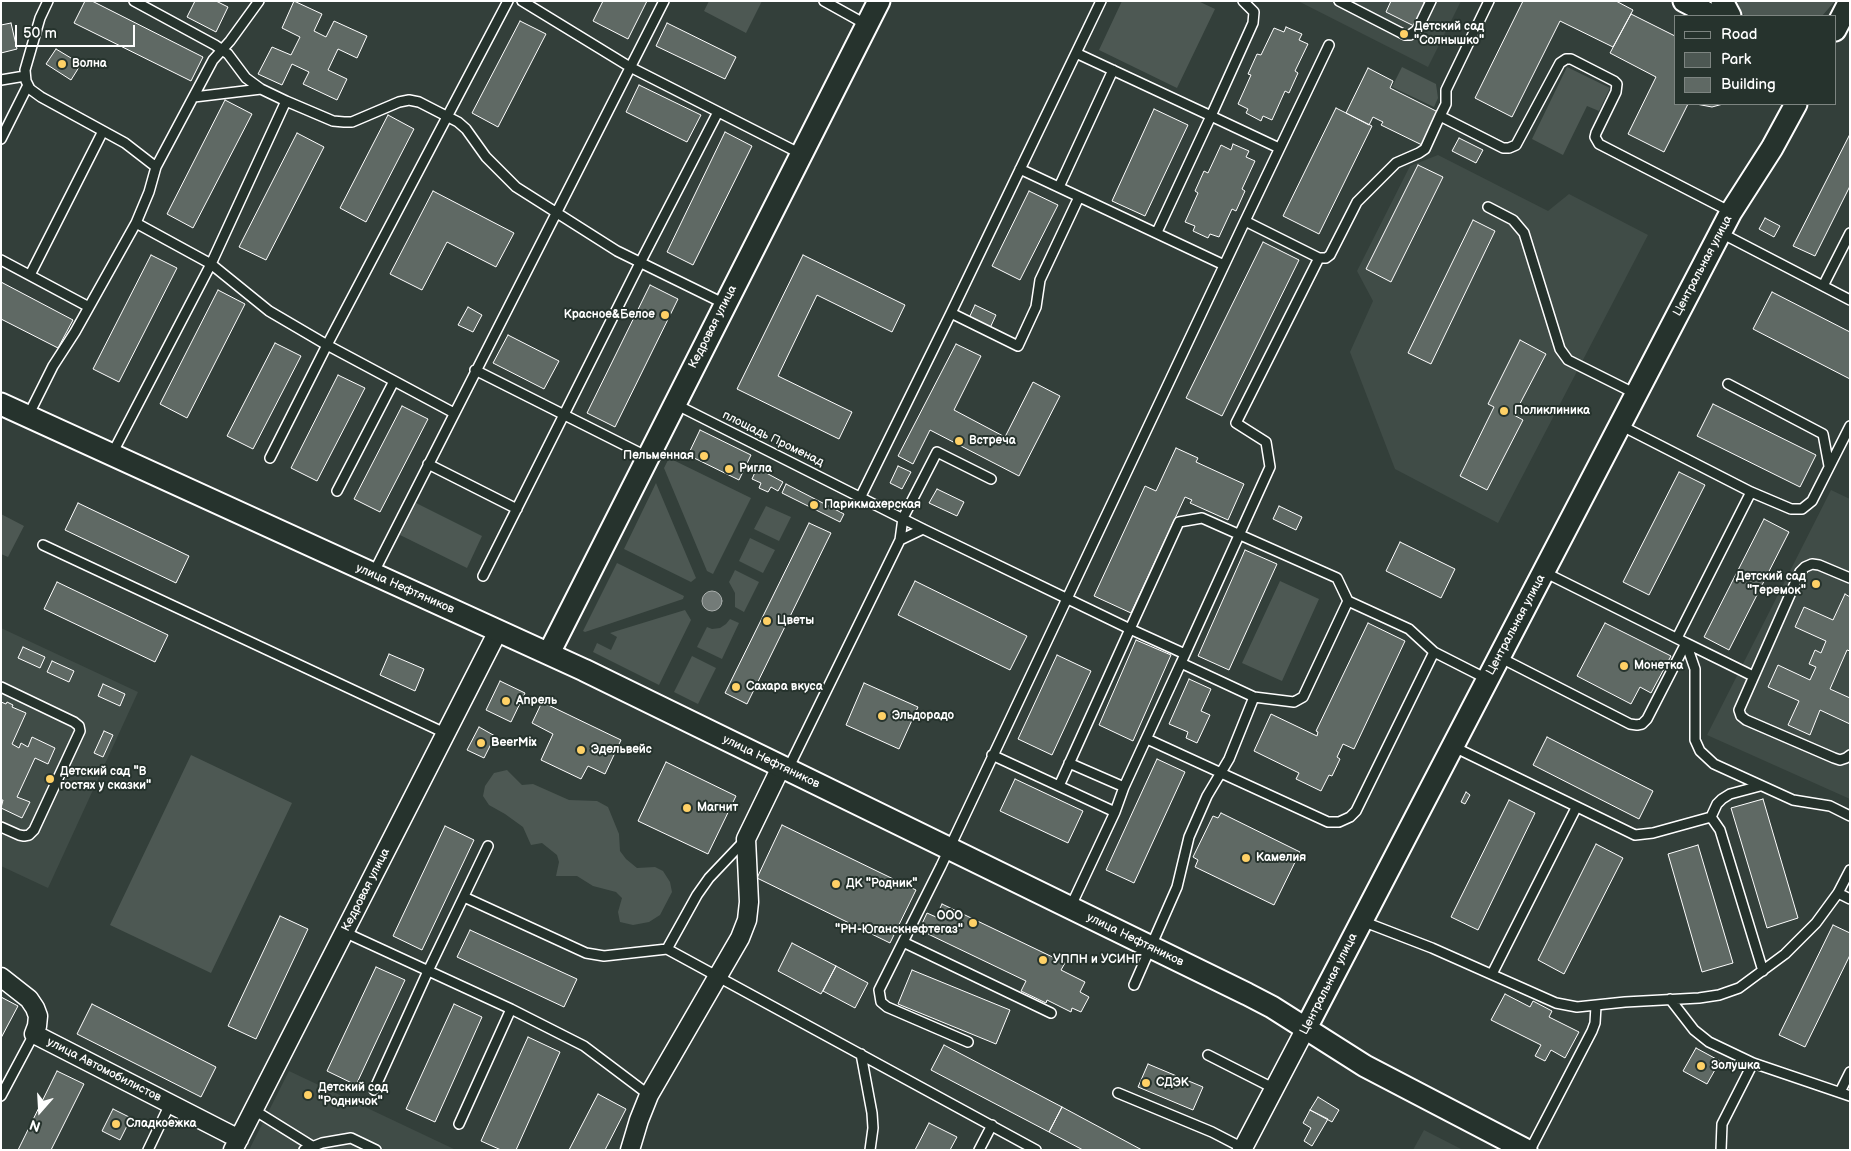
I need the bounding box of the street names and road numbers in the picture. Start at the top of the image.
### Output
street label: Центральная улица [1670,213,1736,319]
street label: Кедровая улица [686,283,740,371]
street label: площадь Променад [720,408,826,470]
street label: улица Нефтяников [354,561,456,617]
street label: Центральная улица [1483,572,1549,678]
street label: улица Нефтяников [720,732,822,792]
street label: Кедровая улица [339,846,393,934]
street label: улица Нефтяников [1084,910,1186,970]
street label: Центральная улица [1297,931,1361,1037]
street label: улица Автомобилистов [44,1035,164,1105]

